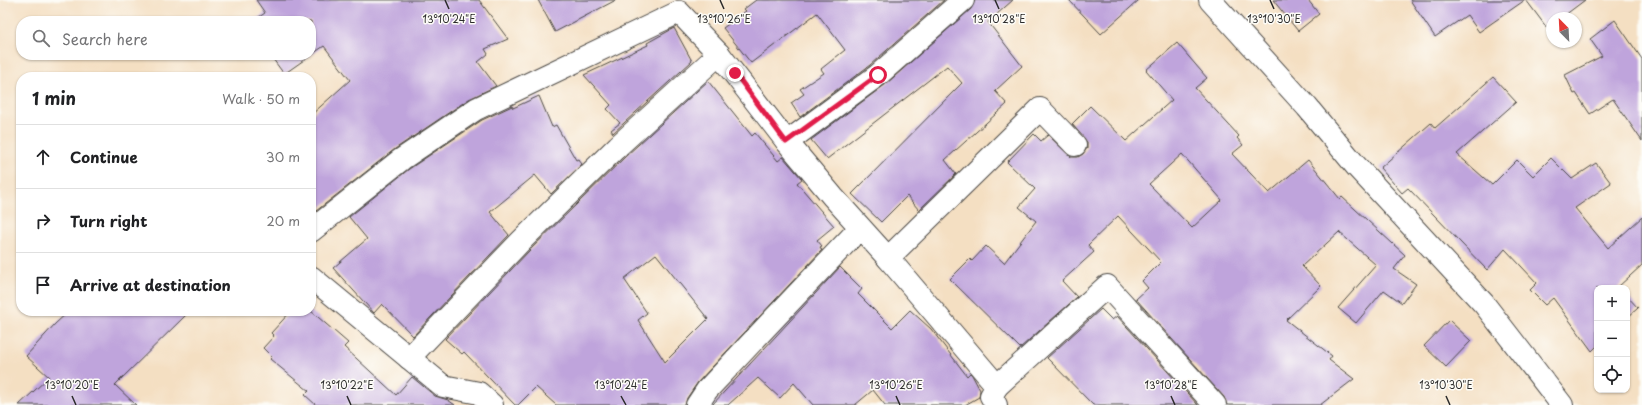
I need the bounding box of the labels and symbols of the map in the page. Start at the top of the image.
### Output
text: 13°10'24"E [422,11,476,26]
text: 13°10'26"E [697,11,751,26]
text: 13°10'28"E [972,11,1026,26]
text: 13°10'30"E [1247,11,1301,26]
north arrow [1546,12,1582,48]
route end [726,64,744,82]
route start [869,66,887,84]
text: 13°10'20"E [45,377,99,392]
text: 13°10'22"E [320,377,374,392]
text: 13°10'24"E [594,377,648,392]
text: 13°10'26"E [869,377,923,392]
text: 13°10'28"E [1144,377,1198,392]
text: 13°10'30"E [1419,377,1473,392]

